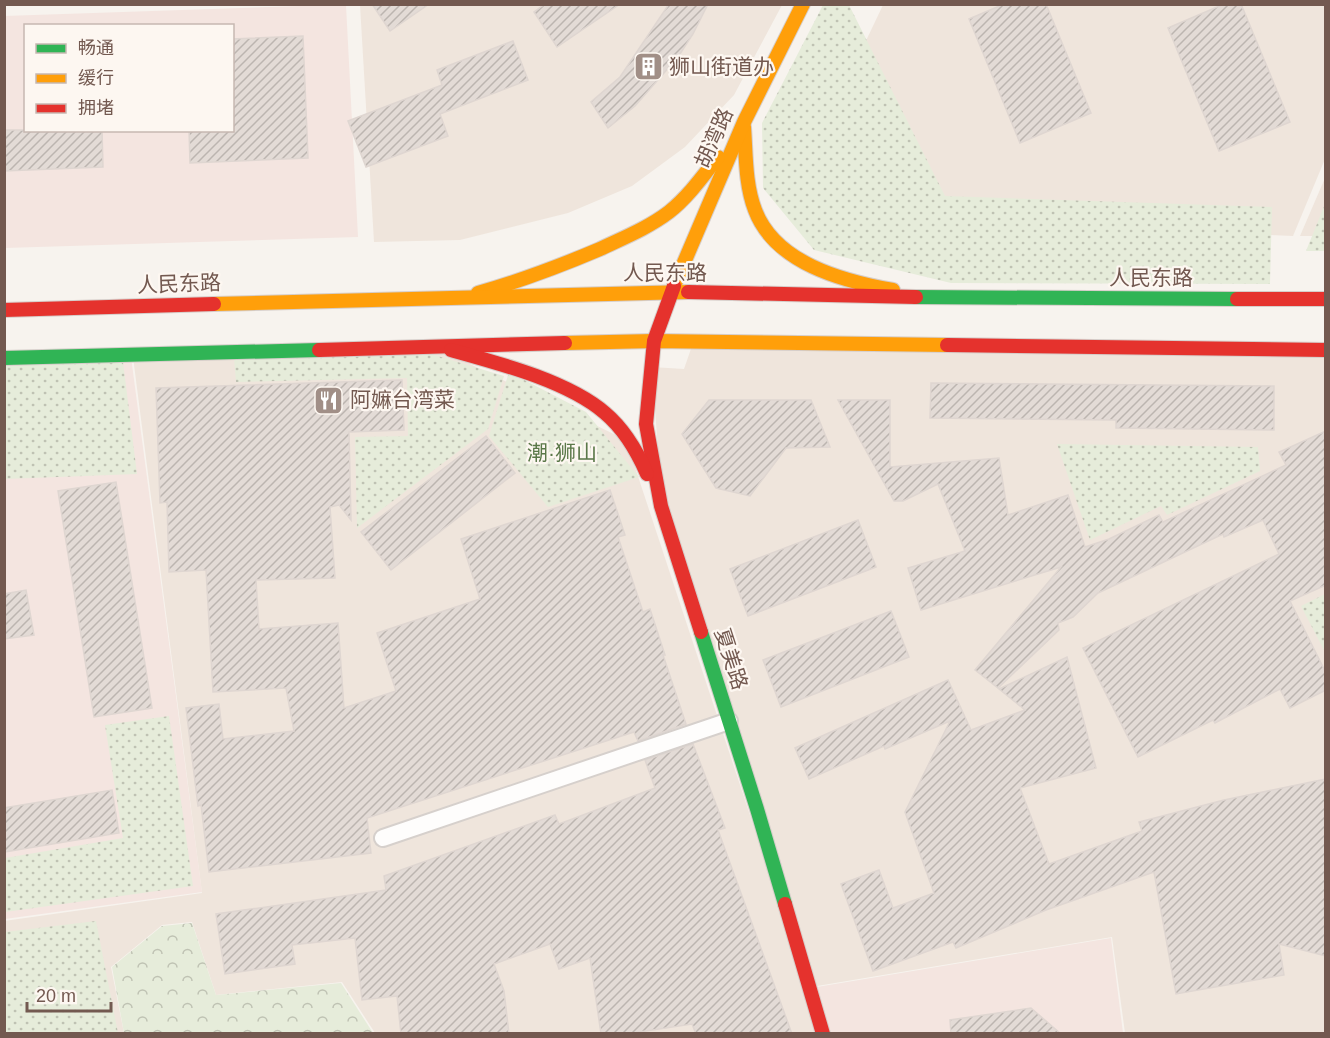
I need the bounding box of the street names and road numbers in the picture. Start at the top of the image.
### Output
street label: 胡湾路 [690,104,737,171]
street label: 人民东路 [623,261,707,284]
street label: 人民东路 [1109,266,1193,289]
street label: 人民东路 [137,271,221,296]
street label: 夏美路 [711,625,752,692]

